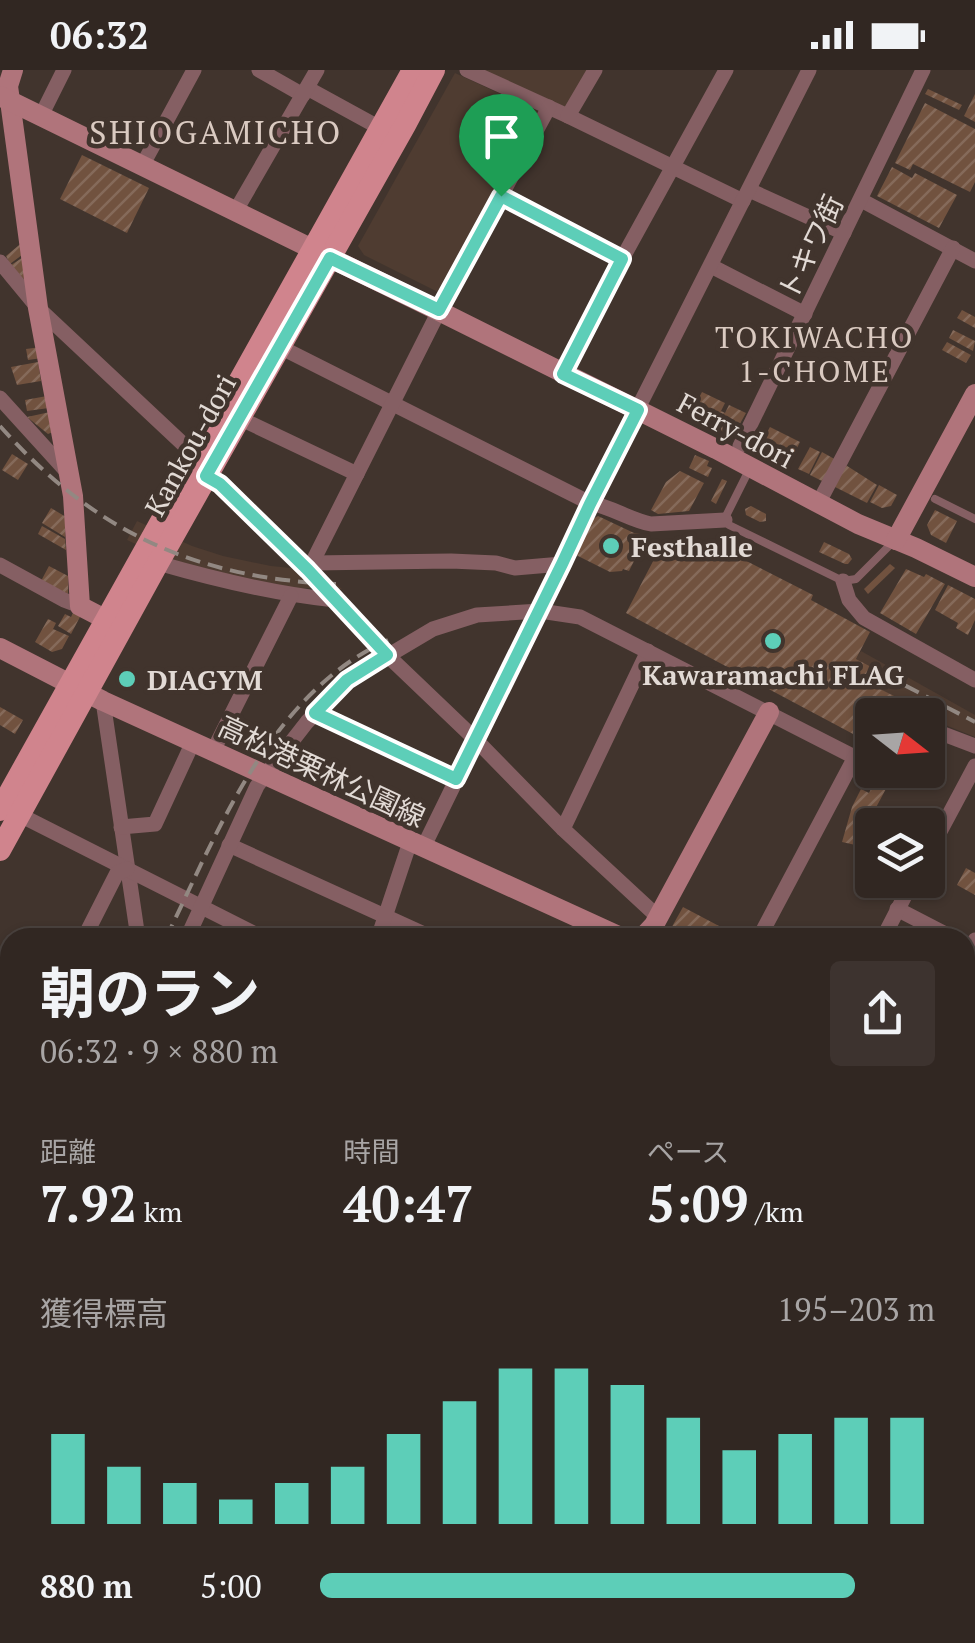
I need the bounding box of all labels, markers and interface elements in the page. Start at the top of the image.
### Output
text: 06:32 [50,10,149,60]
pin [459,94,544,197]
icon: arrive [474,109,529,164]
district label: SHIOGAMICHO [89,111,343,153]
street label: トキワ街 [769,189,851,305]
district label: TOKIWACHO 1-CHOME [715,317,915,391]
street label: Kankou-dori [136,368,244,522]
street label: Ferry-dori [671,384,801,476]
place label: Festhalle [631,528,753,565]
marker: Festhalle [600,535,622,557]
marker: Kawaramachi FLAG [762,630,784,652]
place label: Kawaramachi FLAG [642,656,904,693]
place label: DIAGYM [147,661,262,698]
marker: DIAGYM [116,668,138,690]
north arrow [855,698,945,788]
map controls [855,698,945,898]
street label: 高松港栗林公園線 [213,707,431,835]
button: layers [855,808,945,898]
text: 朝のラン [40,956,260,1029]
button: share [830,961,935,1066]
text: 06:32 · 9 × 880 m [40,1030,278,1072]
text: 距離 [40,1133,96,1170]
text: 時間 [343,1133,399,1170]
text: ペース [647,1133,729,1170]
text: 7.92 [40,1170,137,1236]
text: 40:47 [343,1170,473,1236]
text: 5:09 [647,1170,749,1236]
text: km [137,1193,182,1230]
text: /km [749,1193,804,1230]
text: 195–203 m [777,1288,935,1330]
text: 獲得標高 [40,1292,168,1334]
text: 880 m [40,1565,132,1607]
text: 5:00 [200,1565,262,1607]

